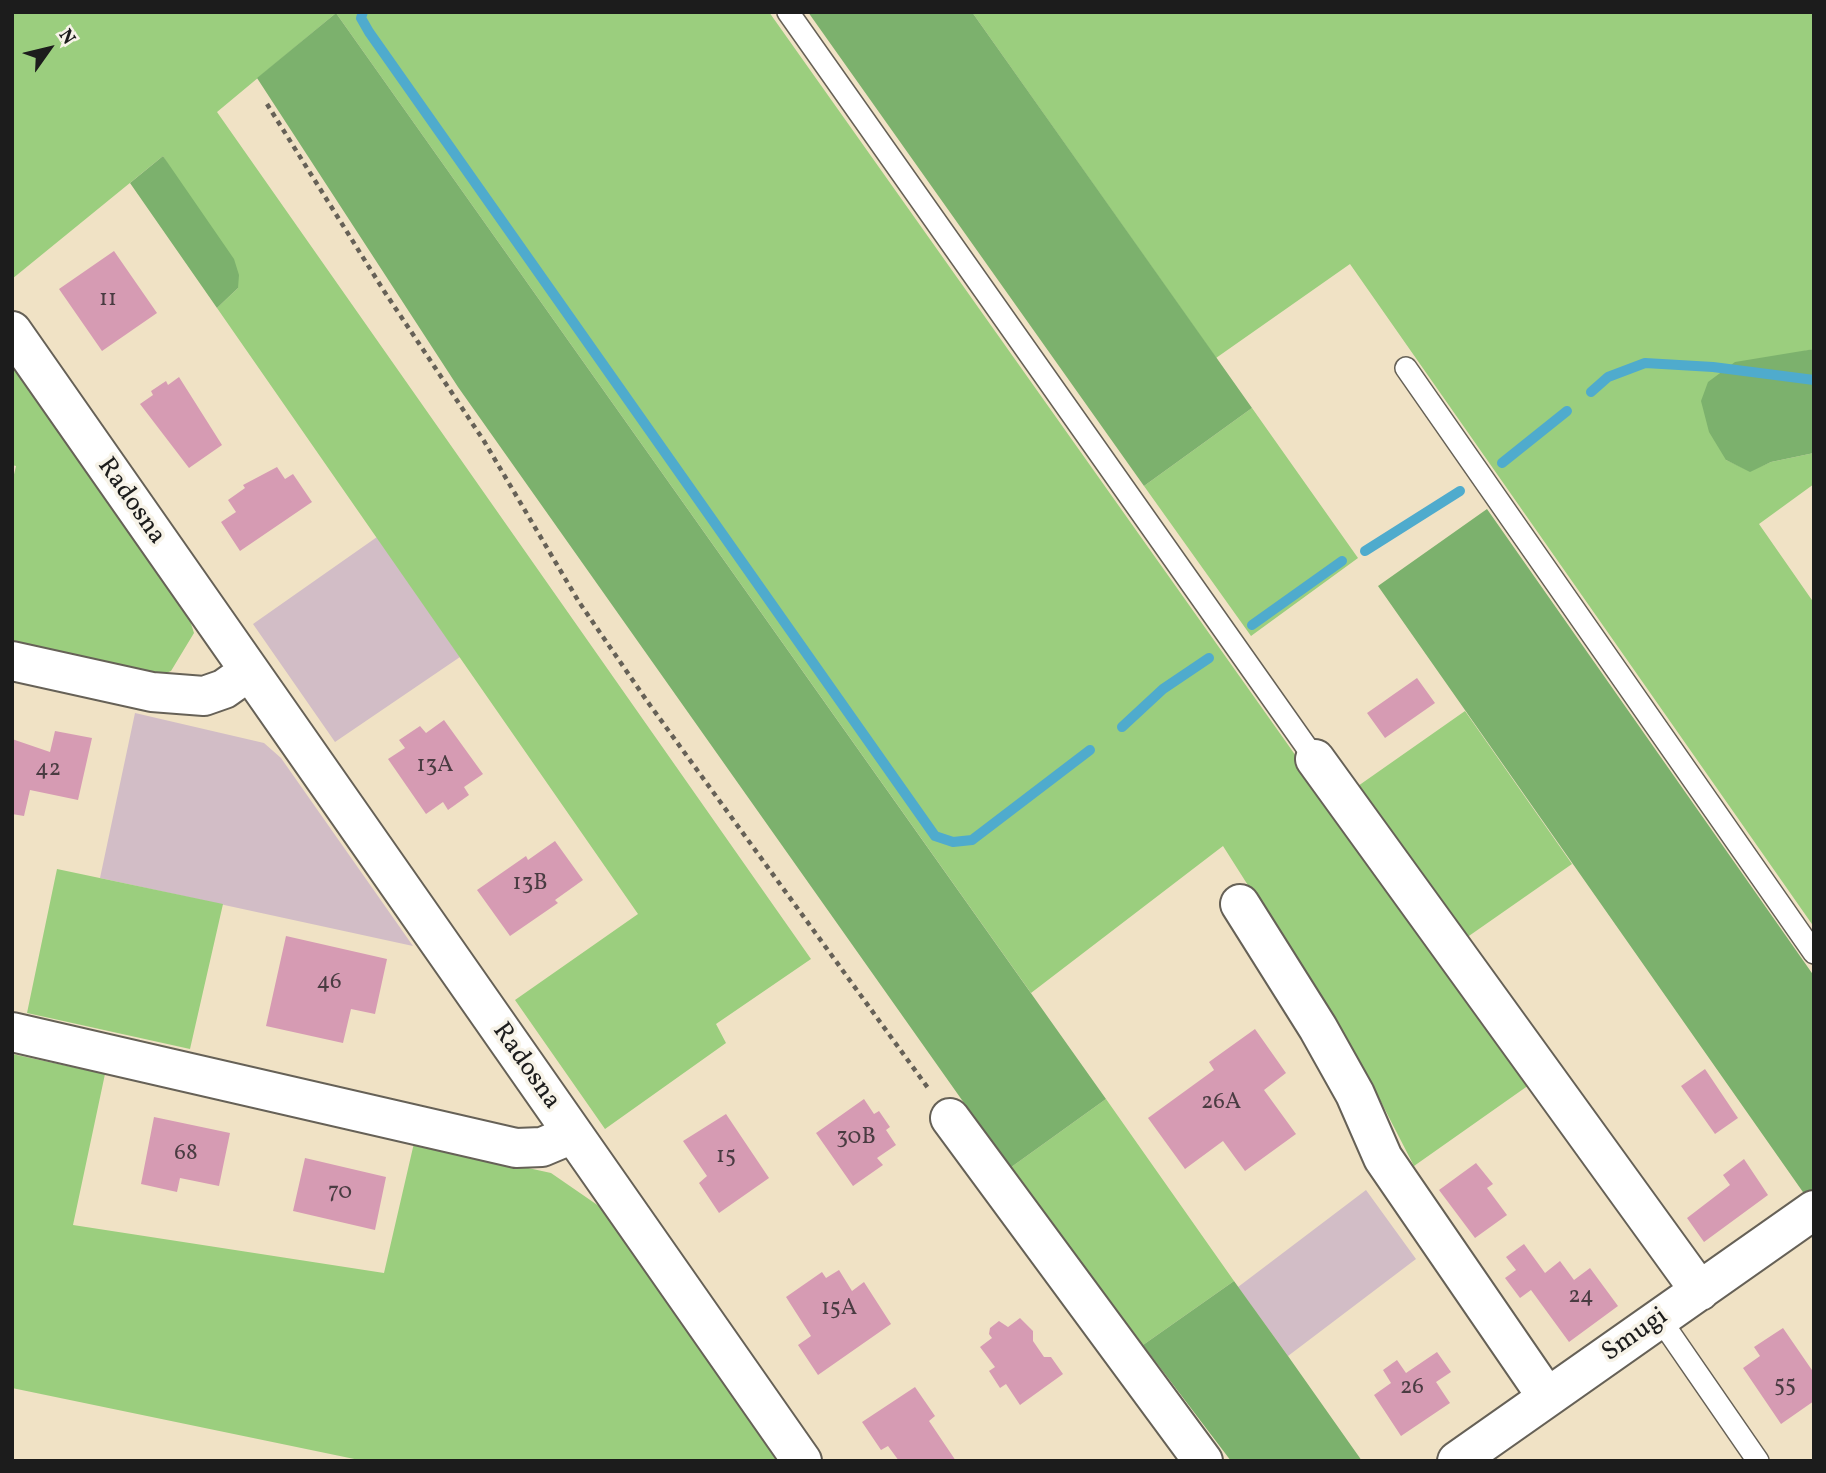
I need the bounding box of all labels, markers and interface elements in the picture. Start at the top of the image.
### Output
north arrow [14,14,84,84]
text: N [52,24,81,50]
house number: 11 [99,287,117,315]
street label: Radosna [89,453,171,551]
house number: 13A [417,753,453,781]
house number: 42 [35,757,61,785]
house number: 13B [512,871,548,899]
house number: 46 [316,970,342,998]
street label: Radosna [484,1018,566,1116]
house number: 26A [1201,1090,1241,1118]
house number: 30B [836,1125,876,1153]
house number: 68 [174,1141,198,1169]
house number: 15 [716,1144,736,1172]
house number: 70 [328,1180,352,1208]
house number: 24 [1568,1284,1594,1312]
house number: 15A [821,1296,857,1324]
street label: Smugi [1597,1302,1675,1370]
house number: 55 [1774,1373,1796,1401]
house number: 26 [1400,1375,1424,1403]

